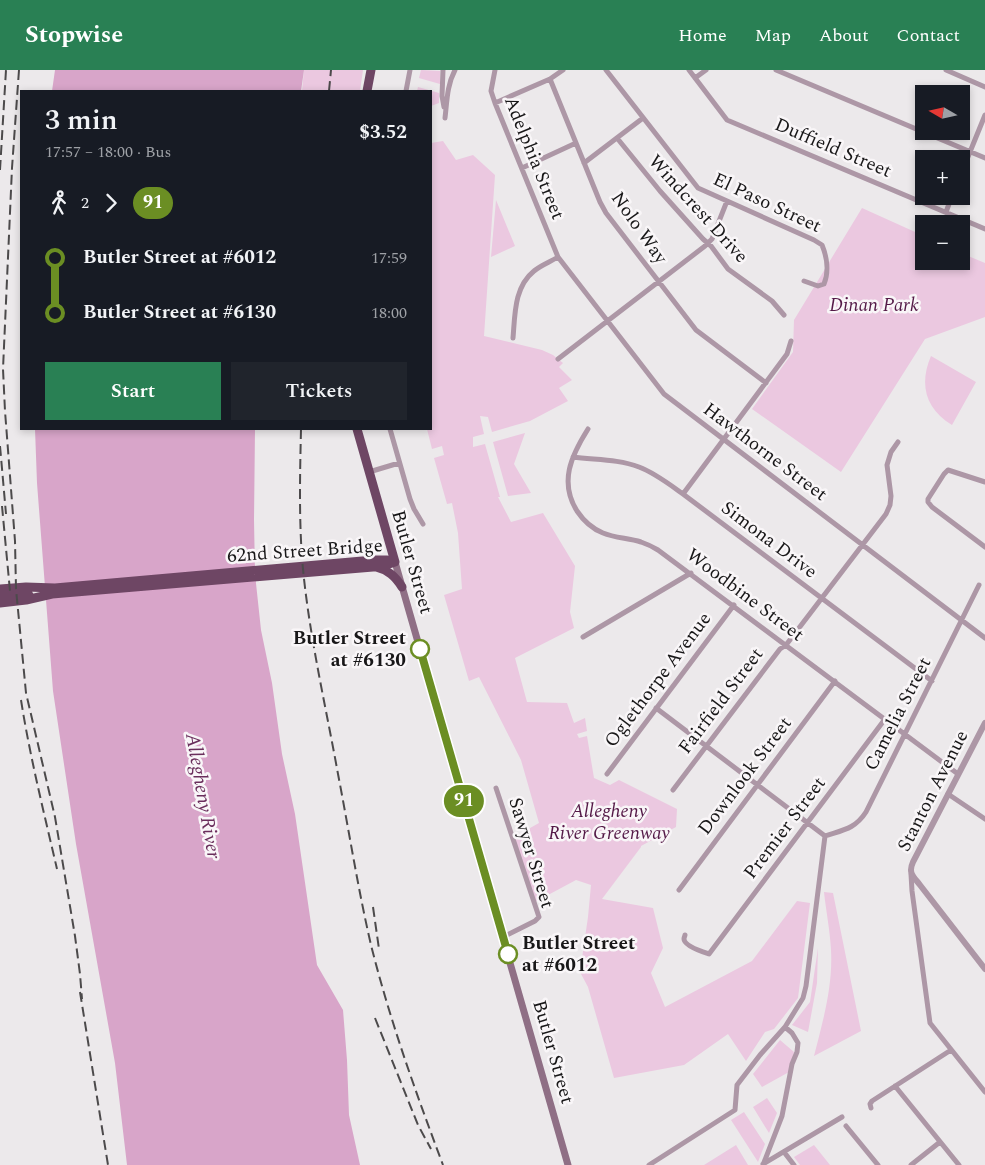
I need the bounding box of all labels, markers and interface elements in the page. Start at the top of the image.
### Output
text: Stopwise [25,17,123,53]
text: Home [678,22,727,49]
text: Map [755,22,791,49]
text: About [819,22,869,49]
text: Contact [897,22,960,49]
north arrow [915,85,970,140]
map controls [915,85,970,270]
street label: Adelphia Street [496,92,572,224]
text: 3 min [45,99,118,142]
street label: Duffield Street [770,110,896,186]
text: $3.52 [359,118,407,147]
text: 17:57 – 18:00 · Bus [45,140,171,164]
street label: Windcrest Drive [641,148,755,270]
button: + [915,150,970,205]
street label: El Paso Street [708,165,826,241]
street label: Nolo Way [603,186,675,271]
icon: walk [45,189,73,217]
icon: forward [97,189,125,217]
text: 91 [143,189,163,216]
text: 2 [81,191,89,215]
button: − [915,215,970,270]
text: Butler Street at #6012 [83,243,276,272]
text: 17:59 [371,246,407,270]
park label: Dinan Park [829,291,919,320]
text: Butler Street at #6130 [83,298,276,327]
text: 18:00 [371,301,407,325]
button: Start [45,362,221,420]
button: Tickets [231,362,407,420]
street label: Hawthorne Street [697,395,834,509]
street label: Simona Drive [715,494,823,586]
street label: Butler Street [383,507,441,618]
street label: 62nd Street Bridge [226,531,384,571]
street label: Woodbine Street [680,541,810,649]
street label: Oglethorpe Avenue [597,606,719,754]
place label: Butler Street at #6130 [293,624,406,675]
marker: Butler Street at #6130 [410,639,430,659]
street label: Fairfield Street [671,641,771,760]
street label: Camelia Street [857,652,939,776]
street label: Downlook Street [691,710,799,841]
street label: Stanton Avenue [890,725,976,857]
water label: Allegheny River [177,730,229,862]
street label: Premier Street [737,770,834,886]
line badge: 91 [442,785,486,817]
text: 91 [454,787,474,814]
street label: Sawyer Street [500,794,562,912]
park label: Allegheny River Greenway [548,797,670,848]
place label: Butler Street at #6012 [522,929,635,980]
marker: Butler Street at #6012 [498,944,518,964]
street label: Butler Street [524,997,582,1108]

